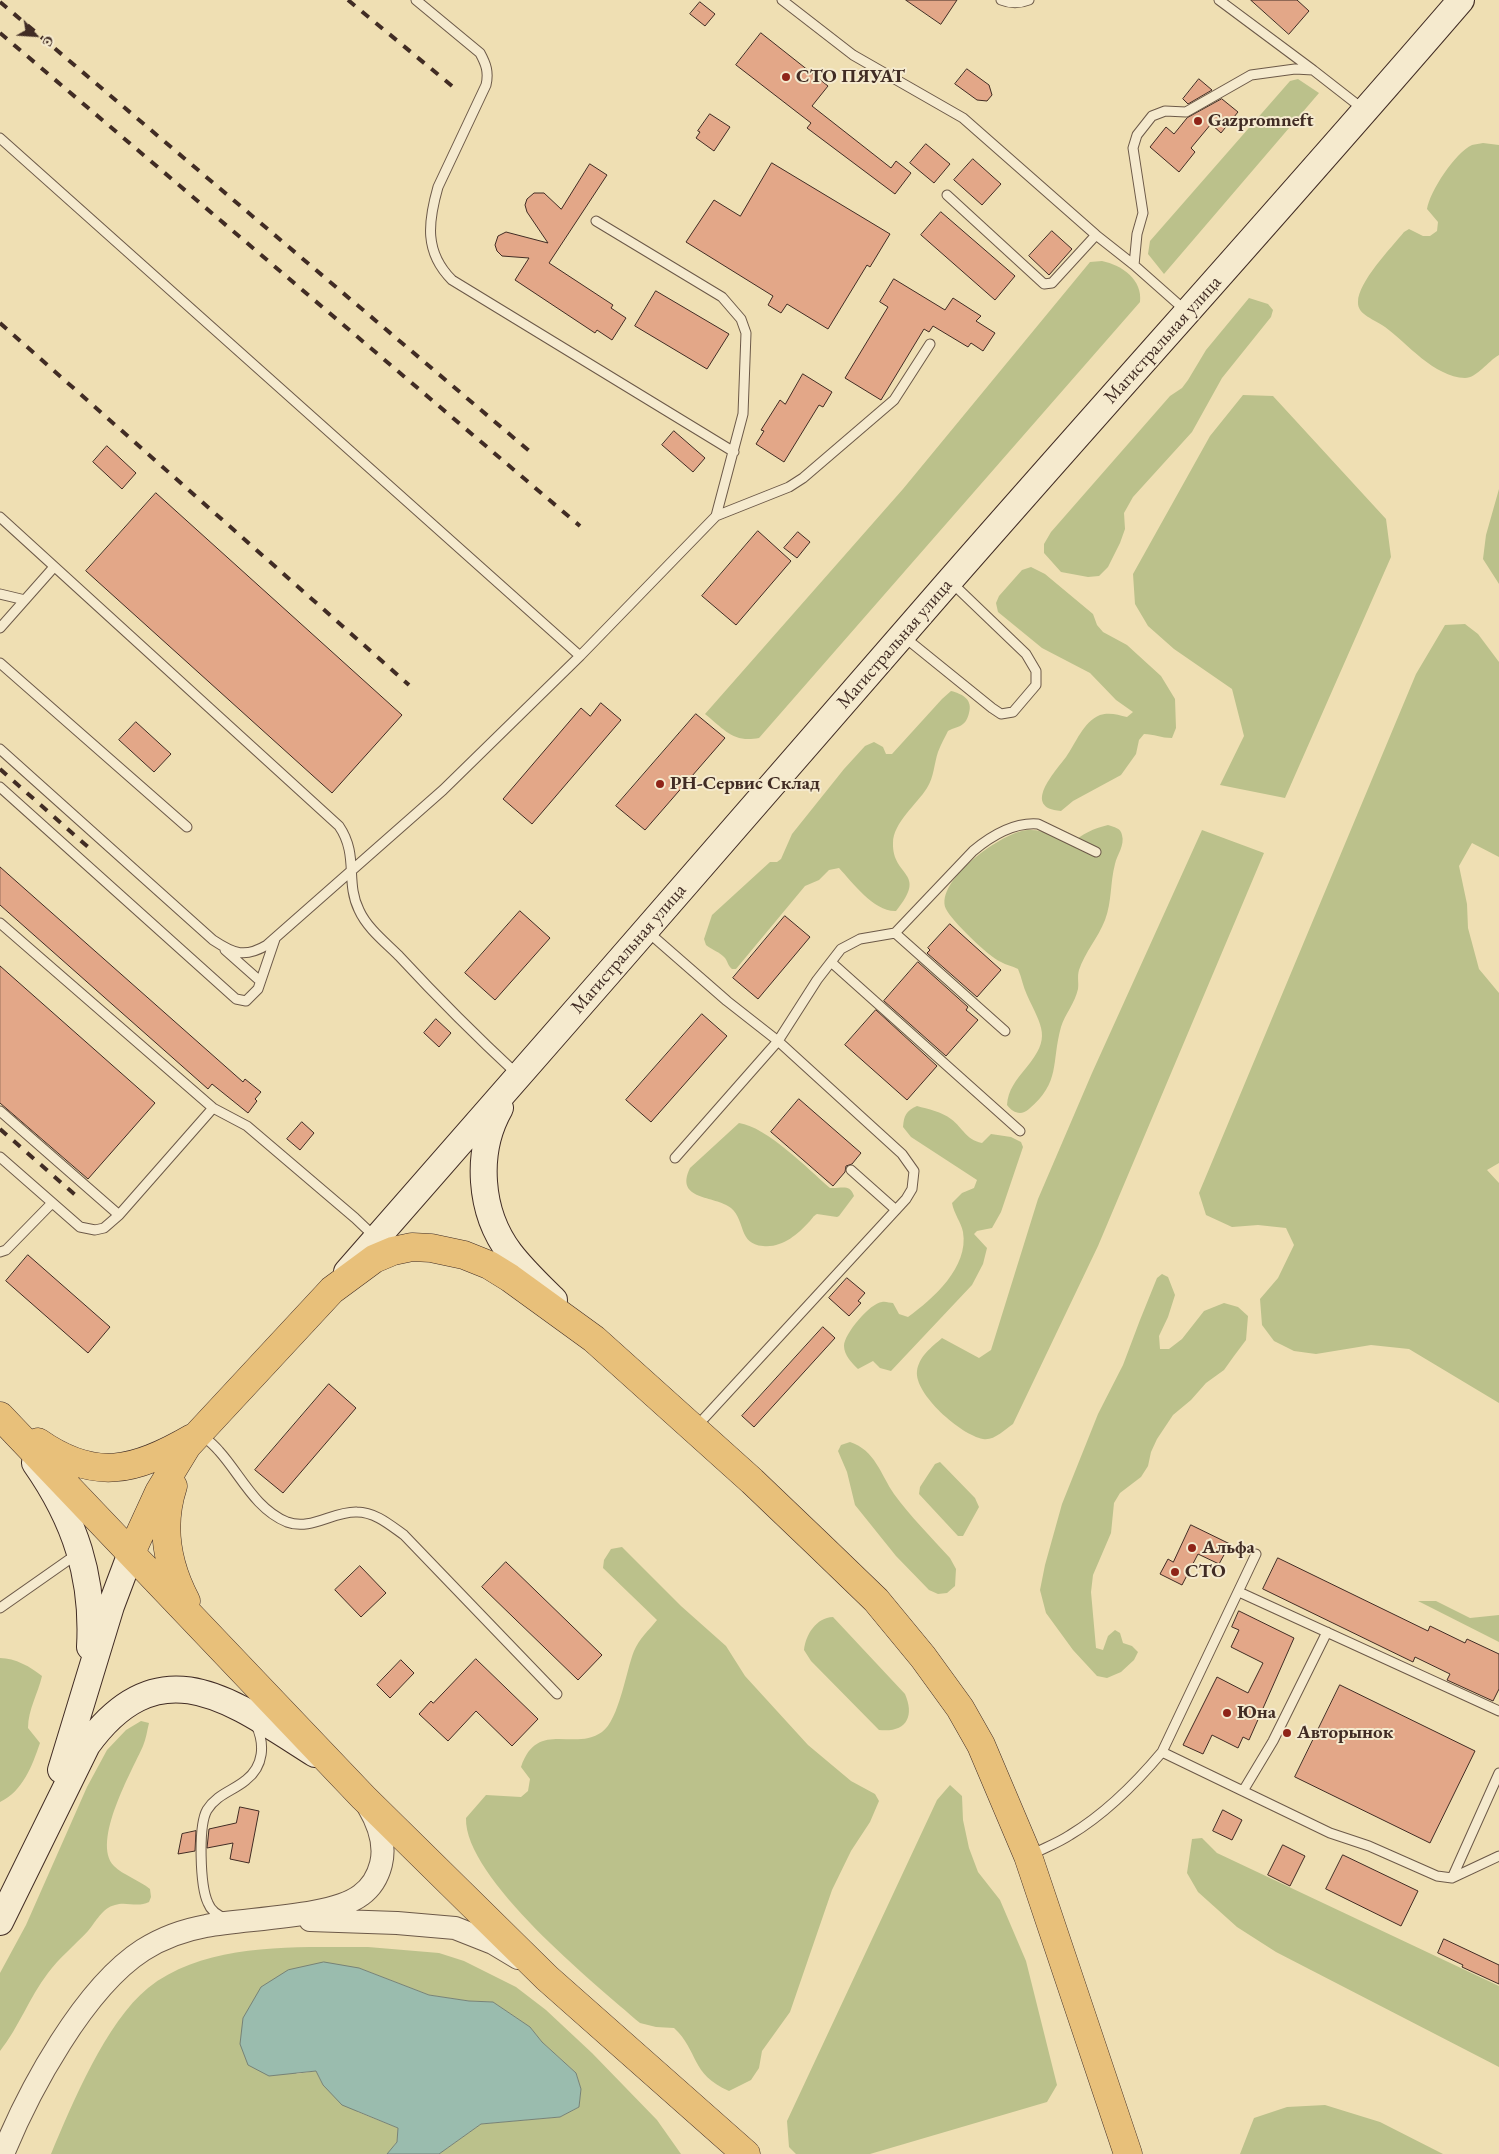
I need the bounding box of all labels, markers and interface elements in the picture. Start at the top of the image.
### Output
north arrow [10,10,60,60]
text: С [38,33,59,50]
place label: СТО ПЯУАТ [796,66,905,88]
marker: СТО ПЯУАТ [780,71,792,83]
place label: Gazpromneft [1208,110,1314,132]
marker: Gazpromneft [1192,115,1204,127]
street label: Магистральная улица [1100,271,1226,409]
street label: Магистральная улица [832,575,958,713]
place label: РН-Сервис Cклад [670,773,820,795]
marker: РН-Сервис Cклад [654,778,666,790]
street label: Магистральная улица [566,880,692,1018]
place label: Альфа [1202,1537,1255,1559]
marker: Альфа [1186,1542,1198,1554]
place label: СТО [1185,1561,1226,1583]
marker: СТО [1169,1566,1181,1578]
place label: Юна [1237,1702,1276,1724]
marker: Юна [1221,1707,1233,1719]
place label: Авторынок [1297,1722,1393,1744]
marker: Авторынок [1281,1727,1293,1739]

